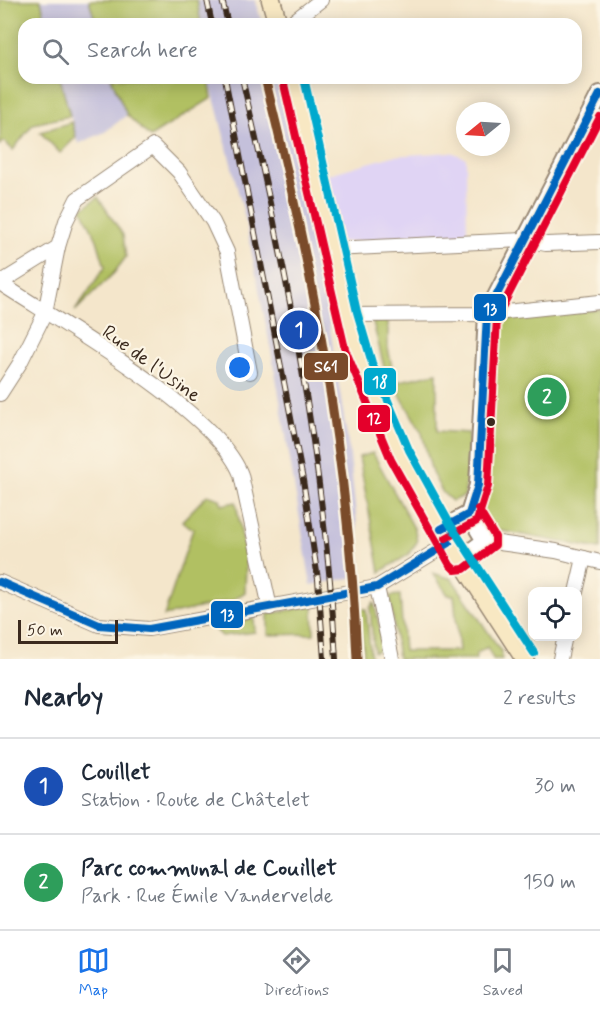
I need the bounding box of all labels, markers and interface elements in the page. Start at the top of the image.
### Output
search box [18,18,582,84]
icon: search [39,35,72,68]
text: Search here [87,37,198,65]
north arrow [456,102,510,156]
line badge: 13 [473,293,507,322]
text: 13 [483,299,497,320]
pin: 1 [280,308,318,352]
street label: Rue de l'Usine [96,319,206,409]
line badge: S61 [303,352,349,381]
your location [225,353,254,382]
text: S61 [314,357,338,378]
line badge: 18 [363,367,397,396]
text: 18 [372,372,388,393]
pin: 2 [528,374,566,420]
line badge: 12 [357,404,391,433]
text: 12 [366,409,382,430]
unlabelled marker [485,416,497,428]
map controls [528,587,582,641]
button: locate [528,587,582,641]
line badge: 13 [210,600,244,629]
text: 13 [220,605,234,626]
scale bar [18,617,118,644]
text: 50 m [27,620,63,641]
text: Nearby [24,681,103,715]
text: 2 results [503,685,576,712]
text: Couillet [81,759,151,787]
text: 1 [39,773,48,800]
text: 30 m [534,773,576,800]
text: Station · Route de Châtelet [81,787,310,814]
text: Parc communal de Couillet [81,855,337,883]
text: 2 [39,869,48,896]
text: 150 m [523,869,576,896]
text: Park · Rue Émile Vandervelde [81,883,333,910]
tab: Map [77,944,110,1001]
tab: Directions [263,944,329,1001]
tab: Saved [483,944,523,1001]

